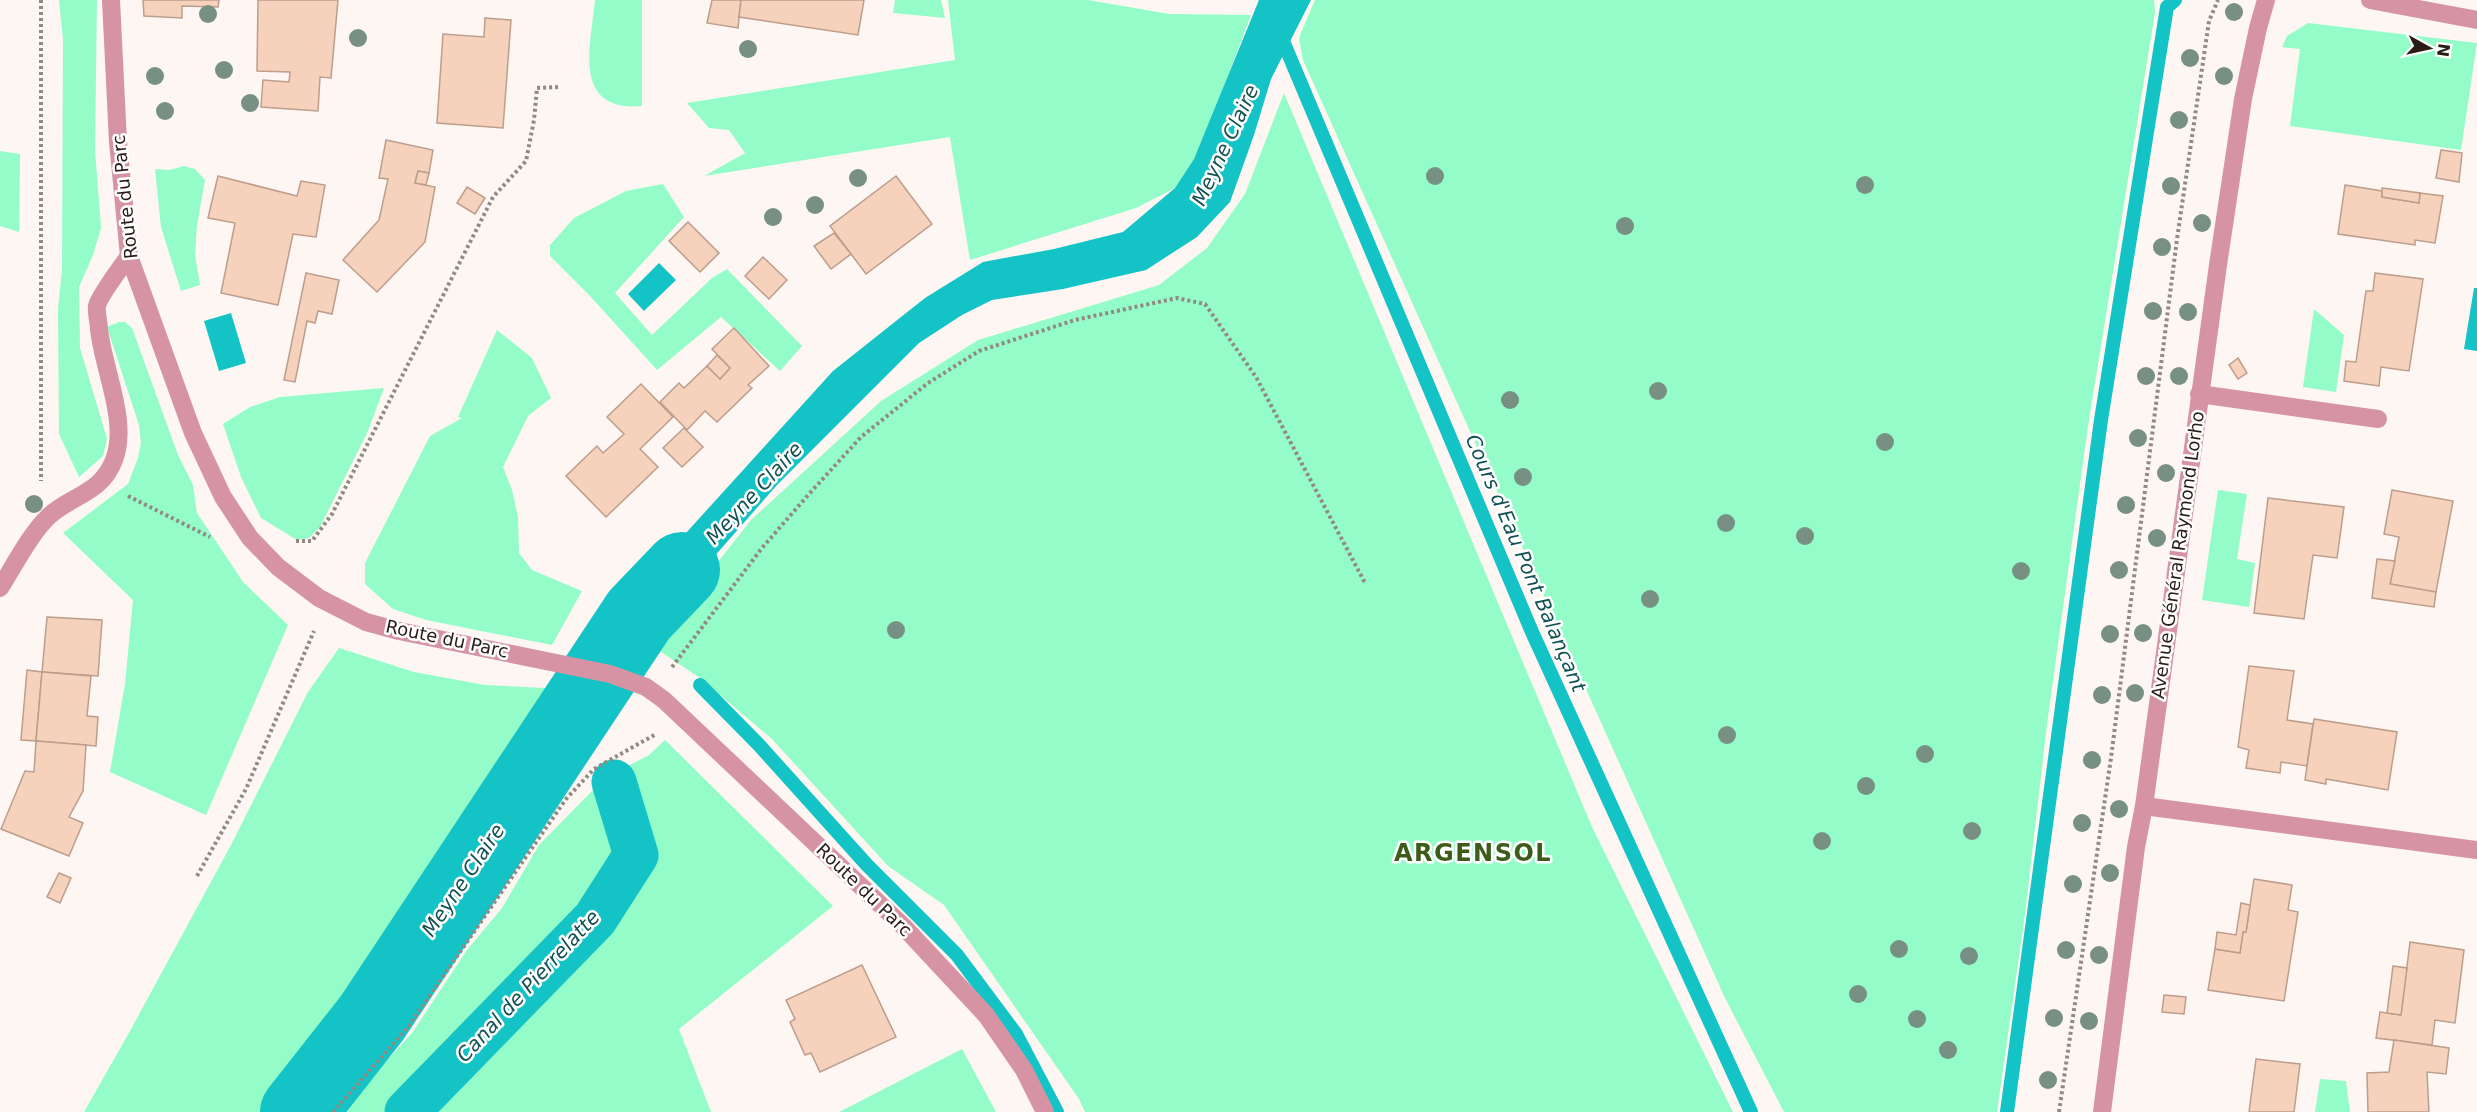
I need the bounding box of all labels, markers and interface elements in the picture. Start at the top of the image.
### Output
north arrow [2399,18,2459,78]
text: N [2433,42,2454,58]
water label: Meyne Claire [1187,81,1263,209]
street label: Route du Parc [108,134,141,260]
street label: Avenue Général Raymond Lorho [2147,410,2208,700]
water label: Cours d'Eau Pont Balançant [1461,431,1592,696]
water label: Meyne Claire [701,437,807,549]
street label: Route du Parc [384,615,510,662]
water label: Meyne Claire [417,819,509,941]
street label: Route du Parc [812,839,916,940]
district label: ARGENSOL [1394,839,1552,867]
water label: Canal de Pierrelatte [451,905,605,1067]

